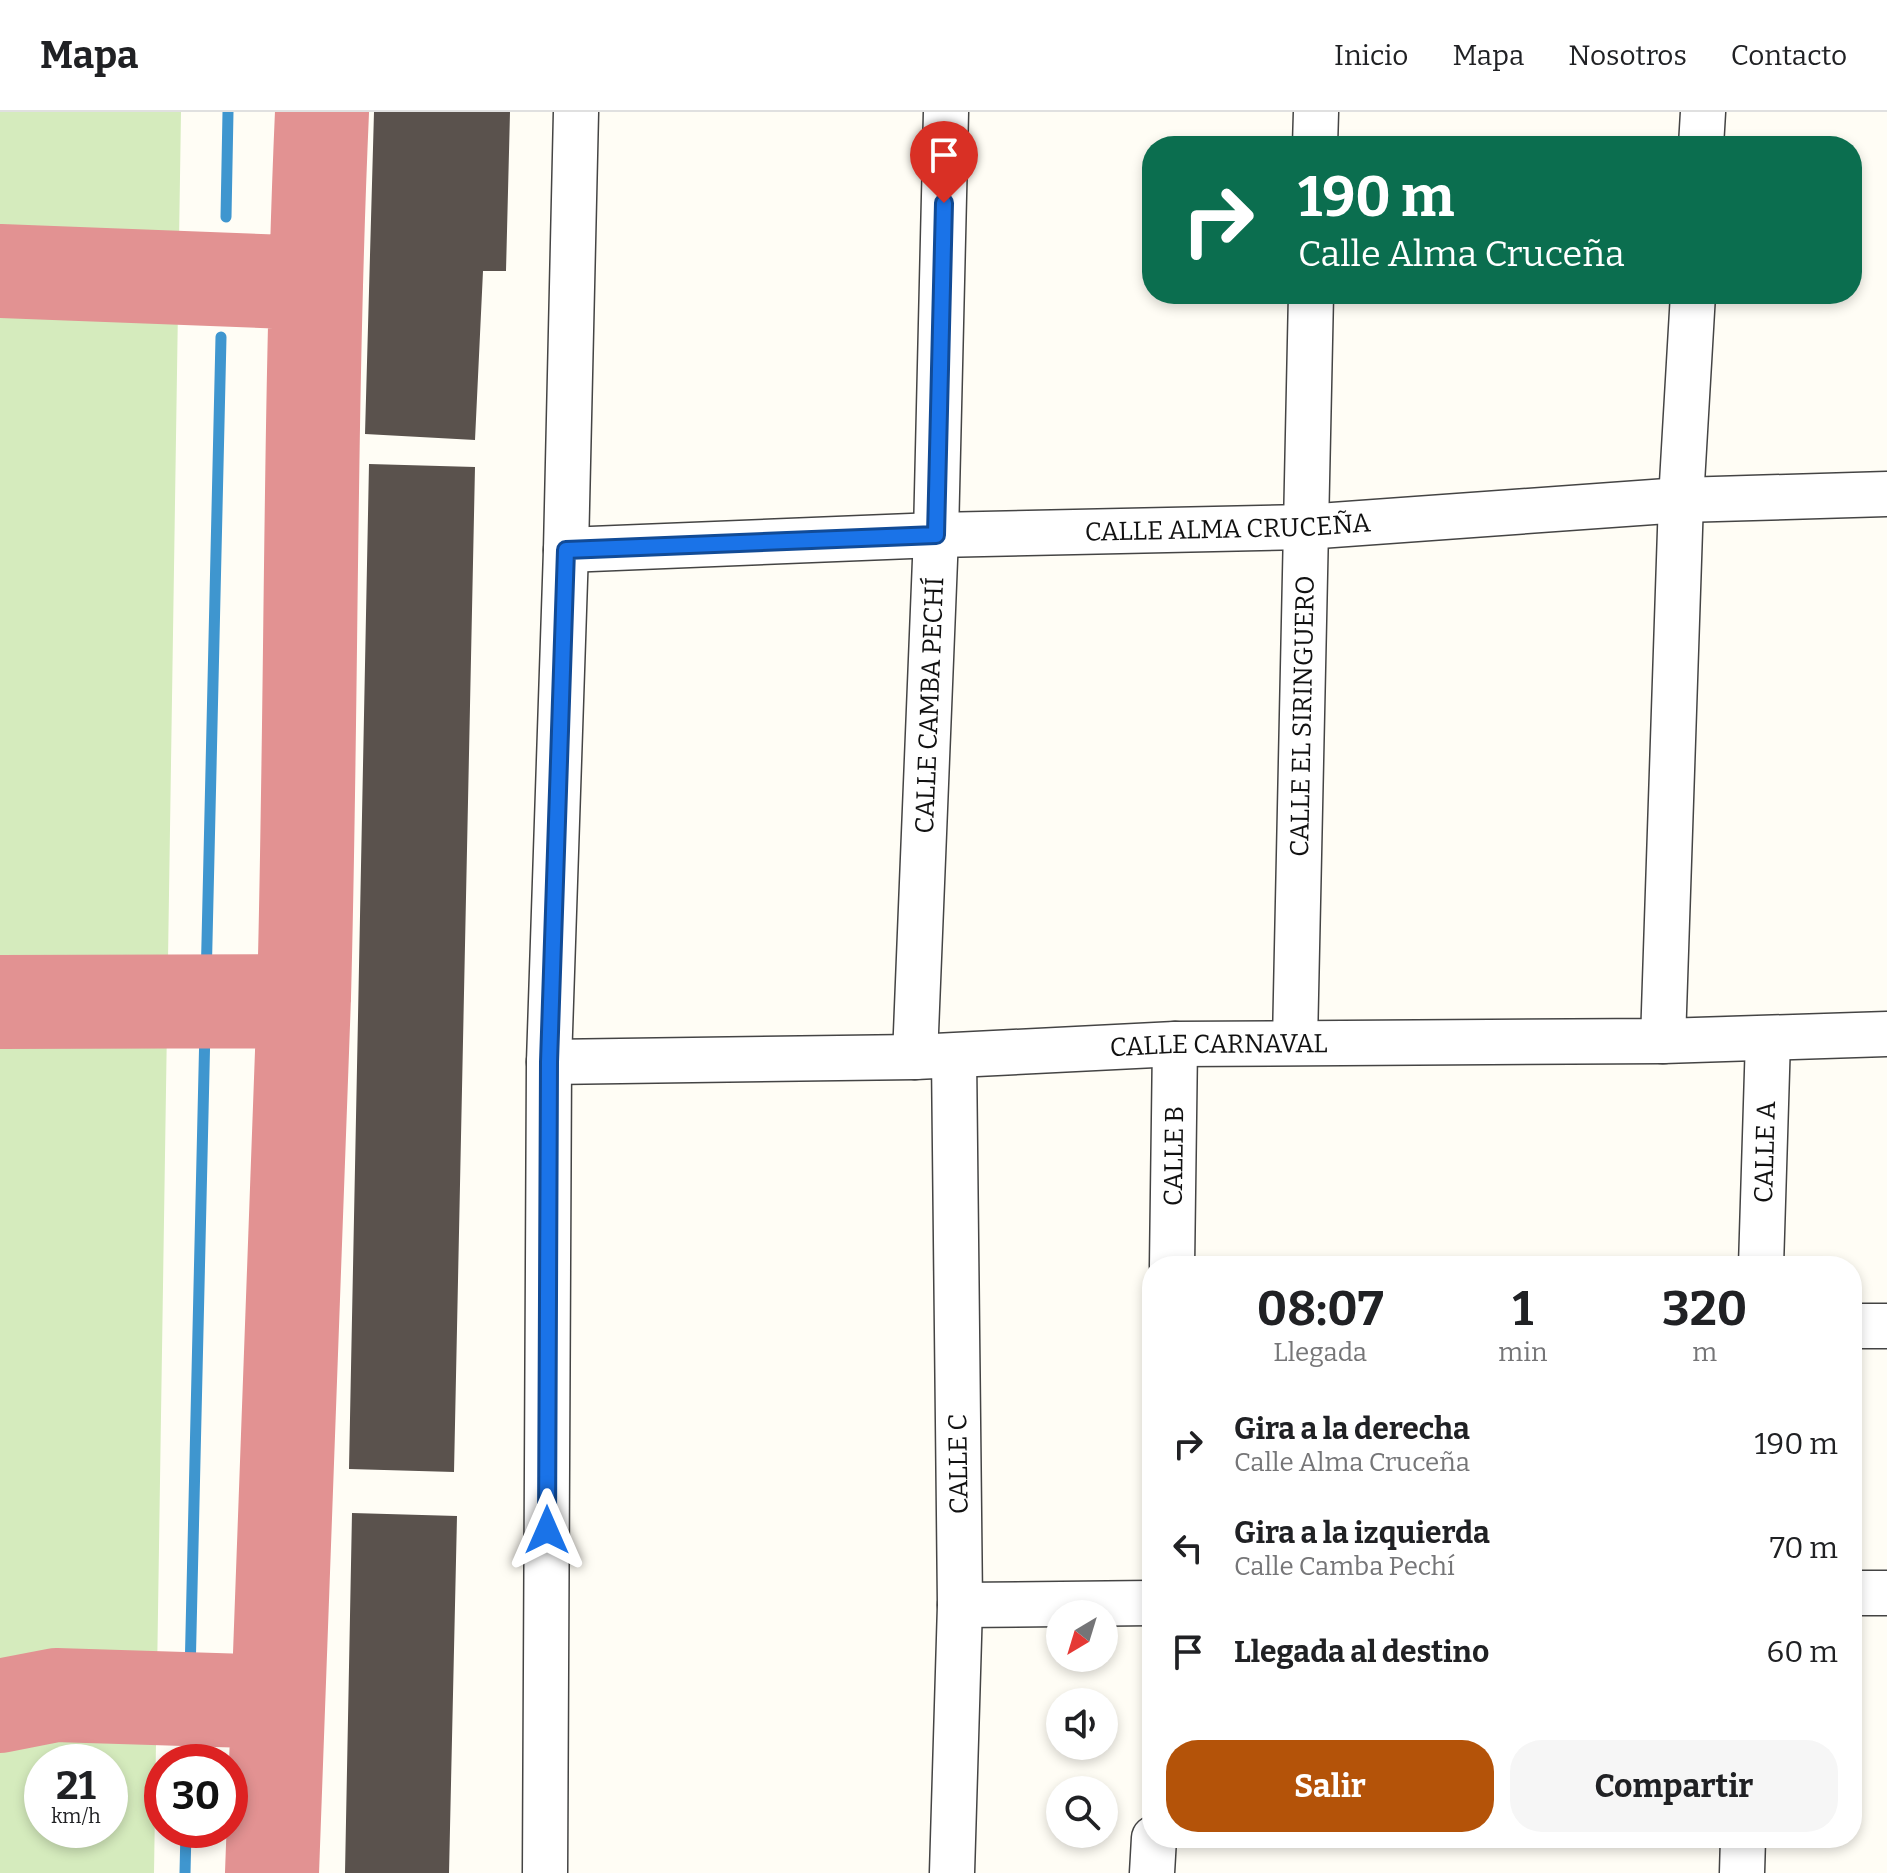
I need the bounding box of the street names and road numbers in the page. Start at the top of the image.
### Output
street label: CALLE ALMA CRUCEÑA [1084,507,1372,548]
street label: CALLE EL SIRINGUERO [1284,575,1321,857]
street label: CALLE CAMBA PECHÍ [909,576,950,834]
street label: CALLE CARNAVAL [1109,1028,1328,1063]
street label: CALLE A [1748,1100,1782,1204]
street label: CALLE B [1158,1106,1190,1206]
street label: CALLE C [942,1414,975,1514]

